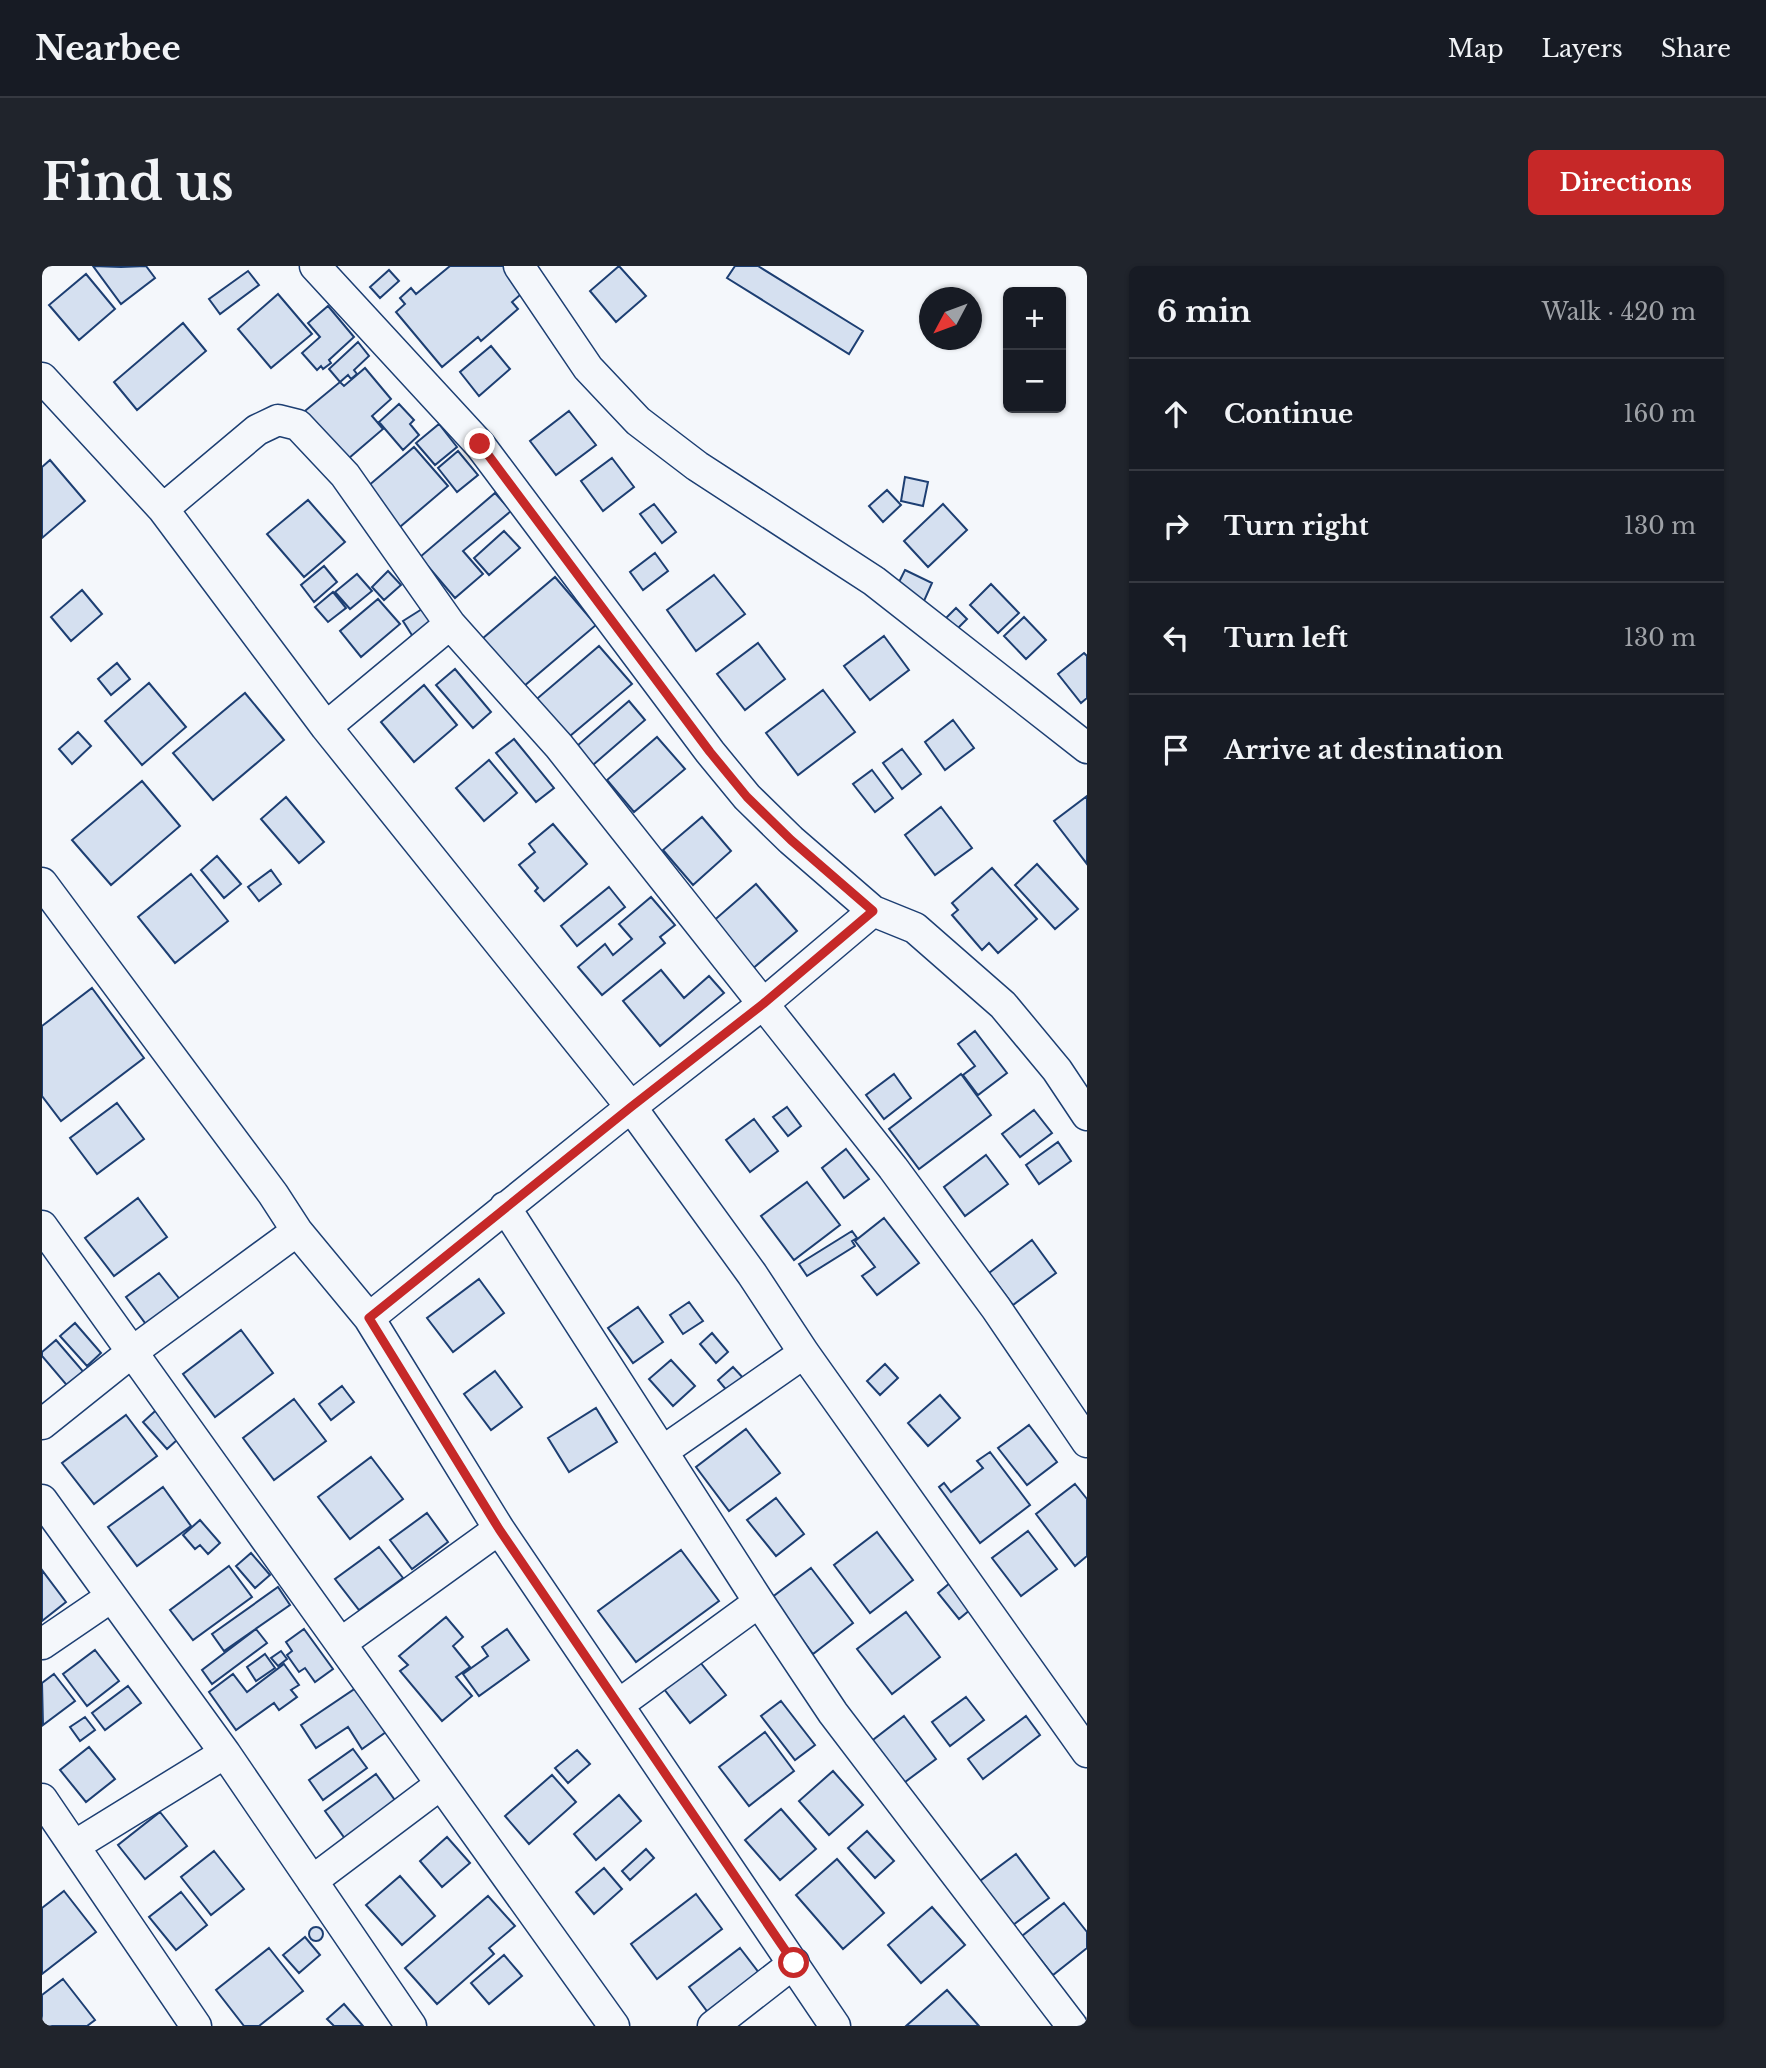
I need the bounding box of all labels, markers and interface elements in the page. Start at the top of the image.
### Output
text: Nearbee [35,28,181,69]
text: Map [1448,34,1504,63]
text: Layers [1542,34,1623,63]
text: Share [1661,34,1731,63]
button: Directions [1528,150,1724,215]
text: Find us [42,152,234,213]
north arrow [919,287,982,350]
map controls [1003,287,1066,413]
button: + [1003,287,1066,350]
text: 6 min [1157,293,1251,330]
text: Walk · 420 m [1542,298,1696,326]
button: − [1003,350,1066,413]
icon: ahead [1157,395,1195,433]
text: Continue [1224,398,1353,430]
text: 160 m [1623,400,1696,428]
route end [464,428,495,459]
icon: right [1157,507,1195,545]
text: Turn right [1224,510,1369,542]
text: 130 m [1624,512,1696,540]
icon: left [1157,619,1195,657]
text: Turn left [1224,622,1348,654]
text: 130 m [1624,624,1696,652]
icon: arrive [1157,731,1195,769]
text: Arrive at destination [1224,734,1504,766]
route start [778,1947,809,1978]

